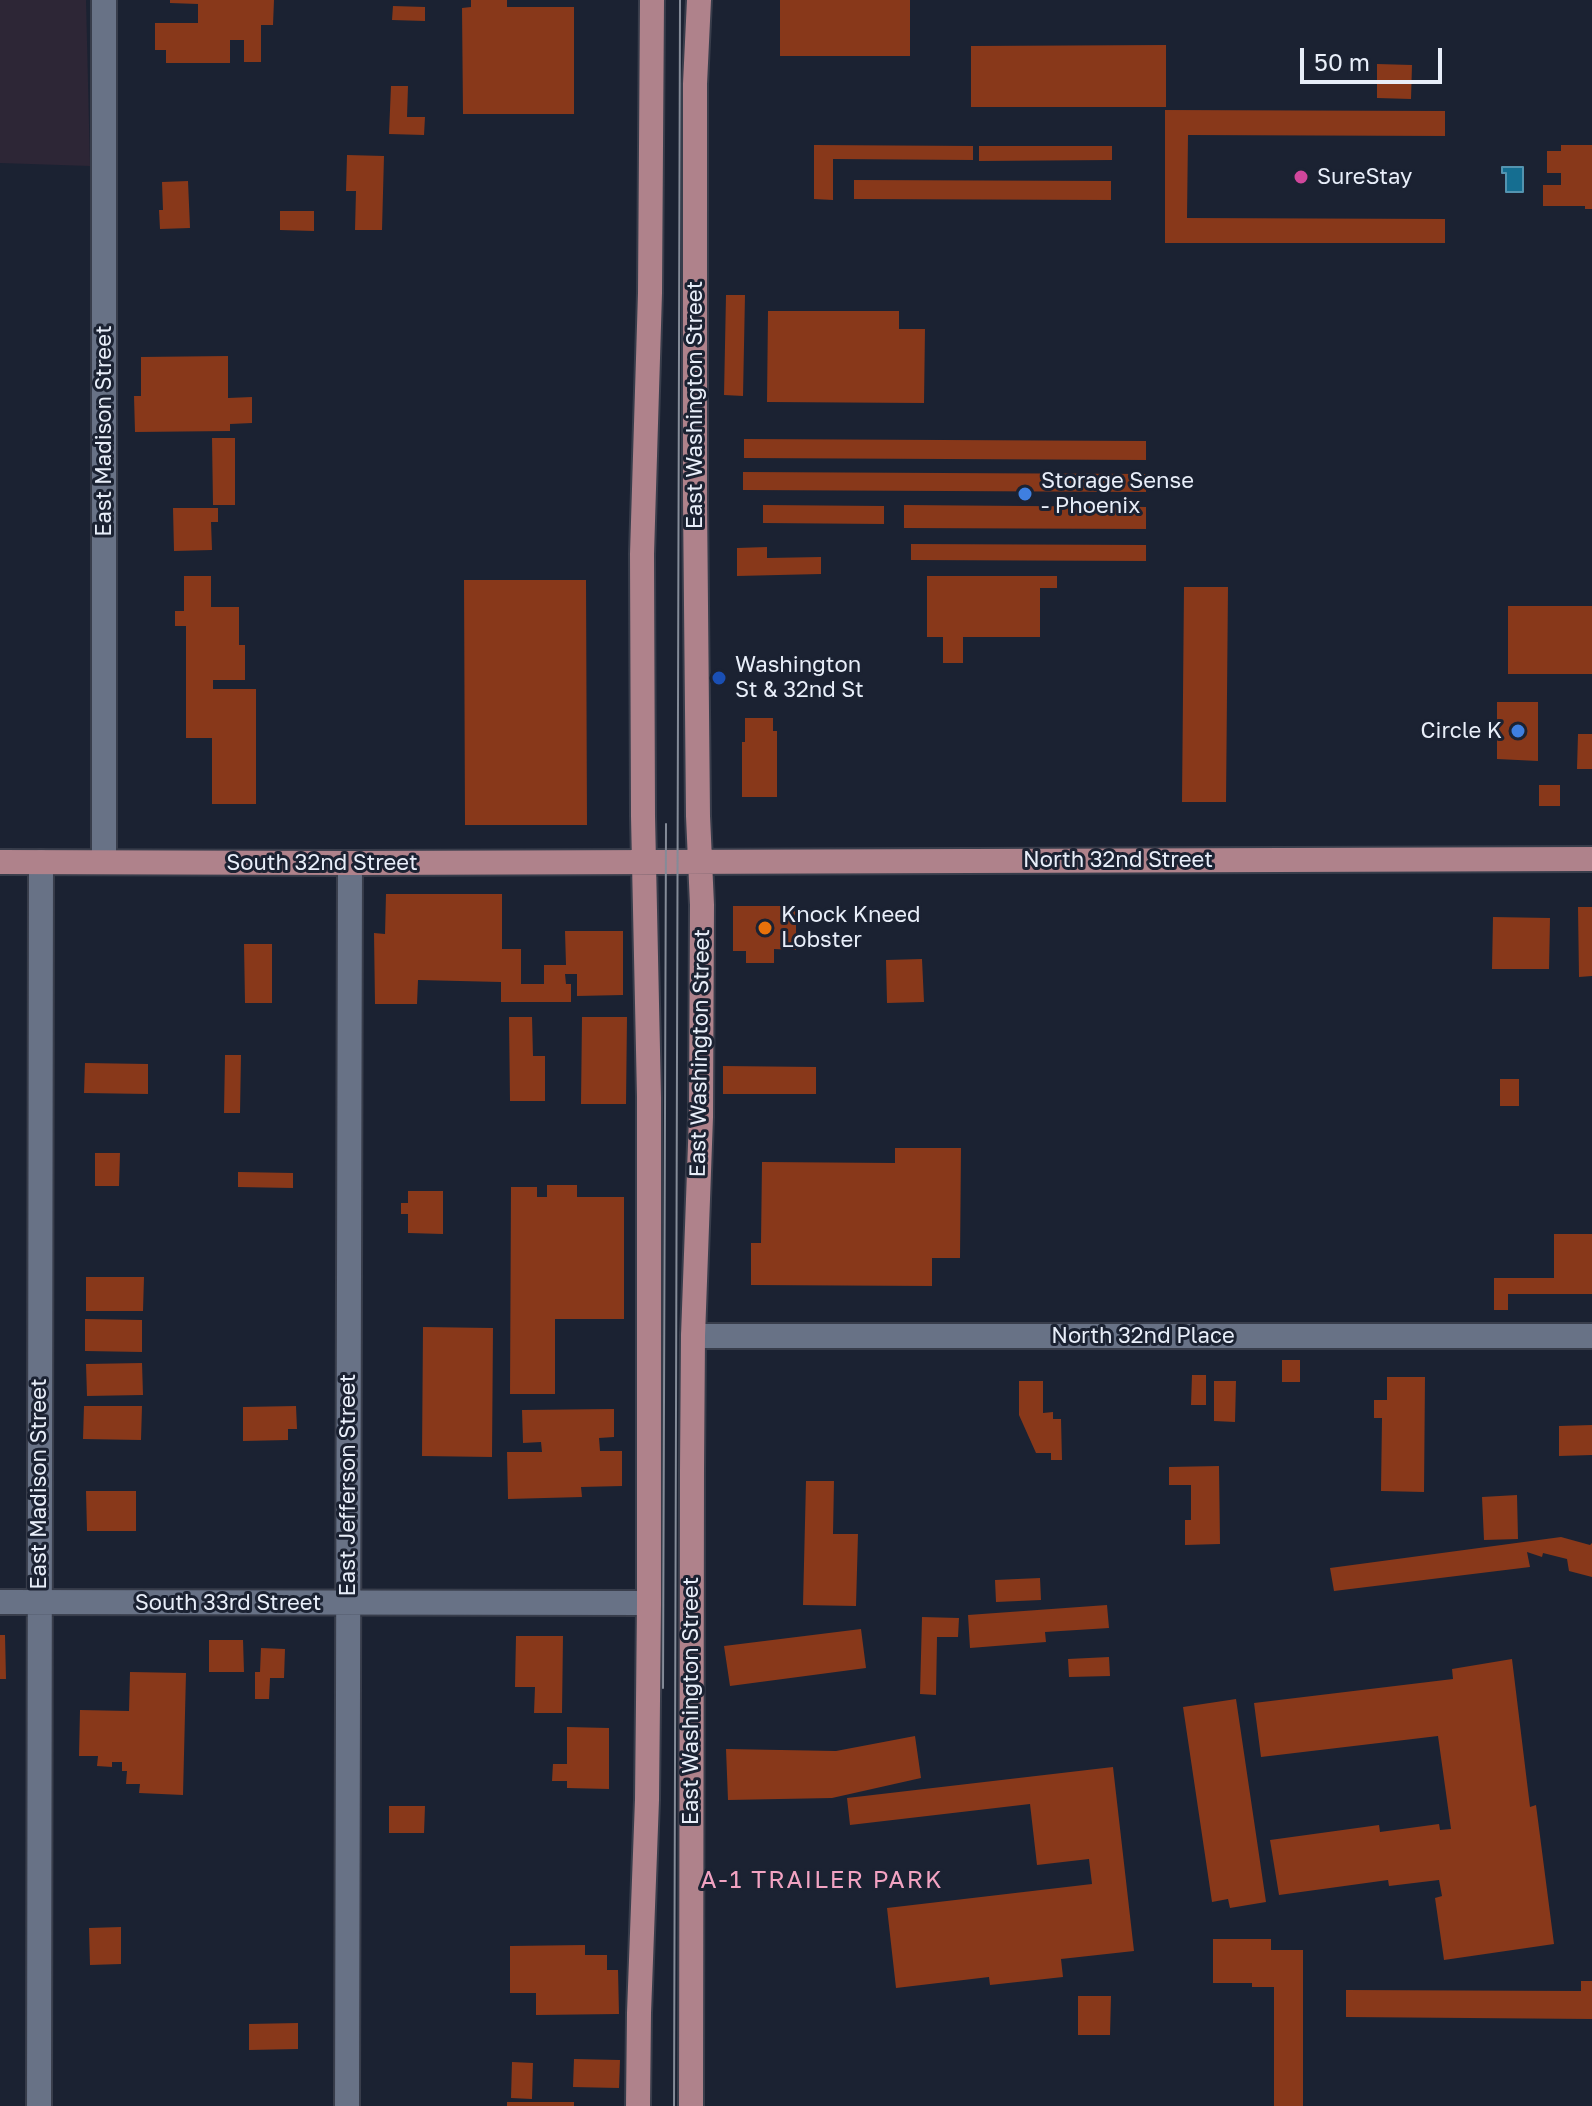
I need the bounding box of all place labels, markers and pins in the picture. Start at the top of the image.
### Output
place label: SureStay [1317,164,1412,190]
marker: SureStay [1292,168,1310,186]
place label: Storage Sense - Phoenix [1041,468,1194,520]
marker: Storage Sense - Phoenix [1016,485,1034,503]
place label: Washington St & 32nd St [735,652,864,704]
marker: Washington St & 32nd St [710,669,728,687]
place label: Circle K [1421,718,1502,744]
marker: Circle K [1509,722,1527,740]
place label: Knock Kneed Lobster [781,902,921,954]
marker: Knock Kneed Lobster [756,919,774,937]

